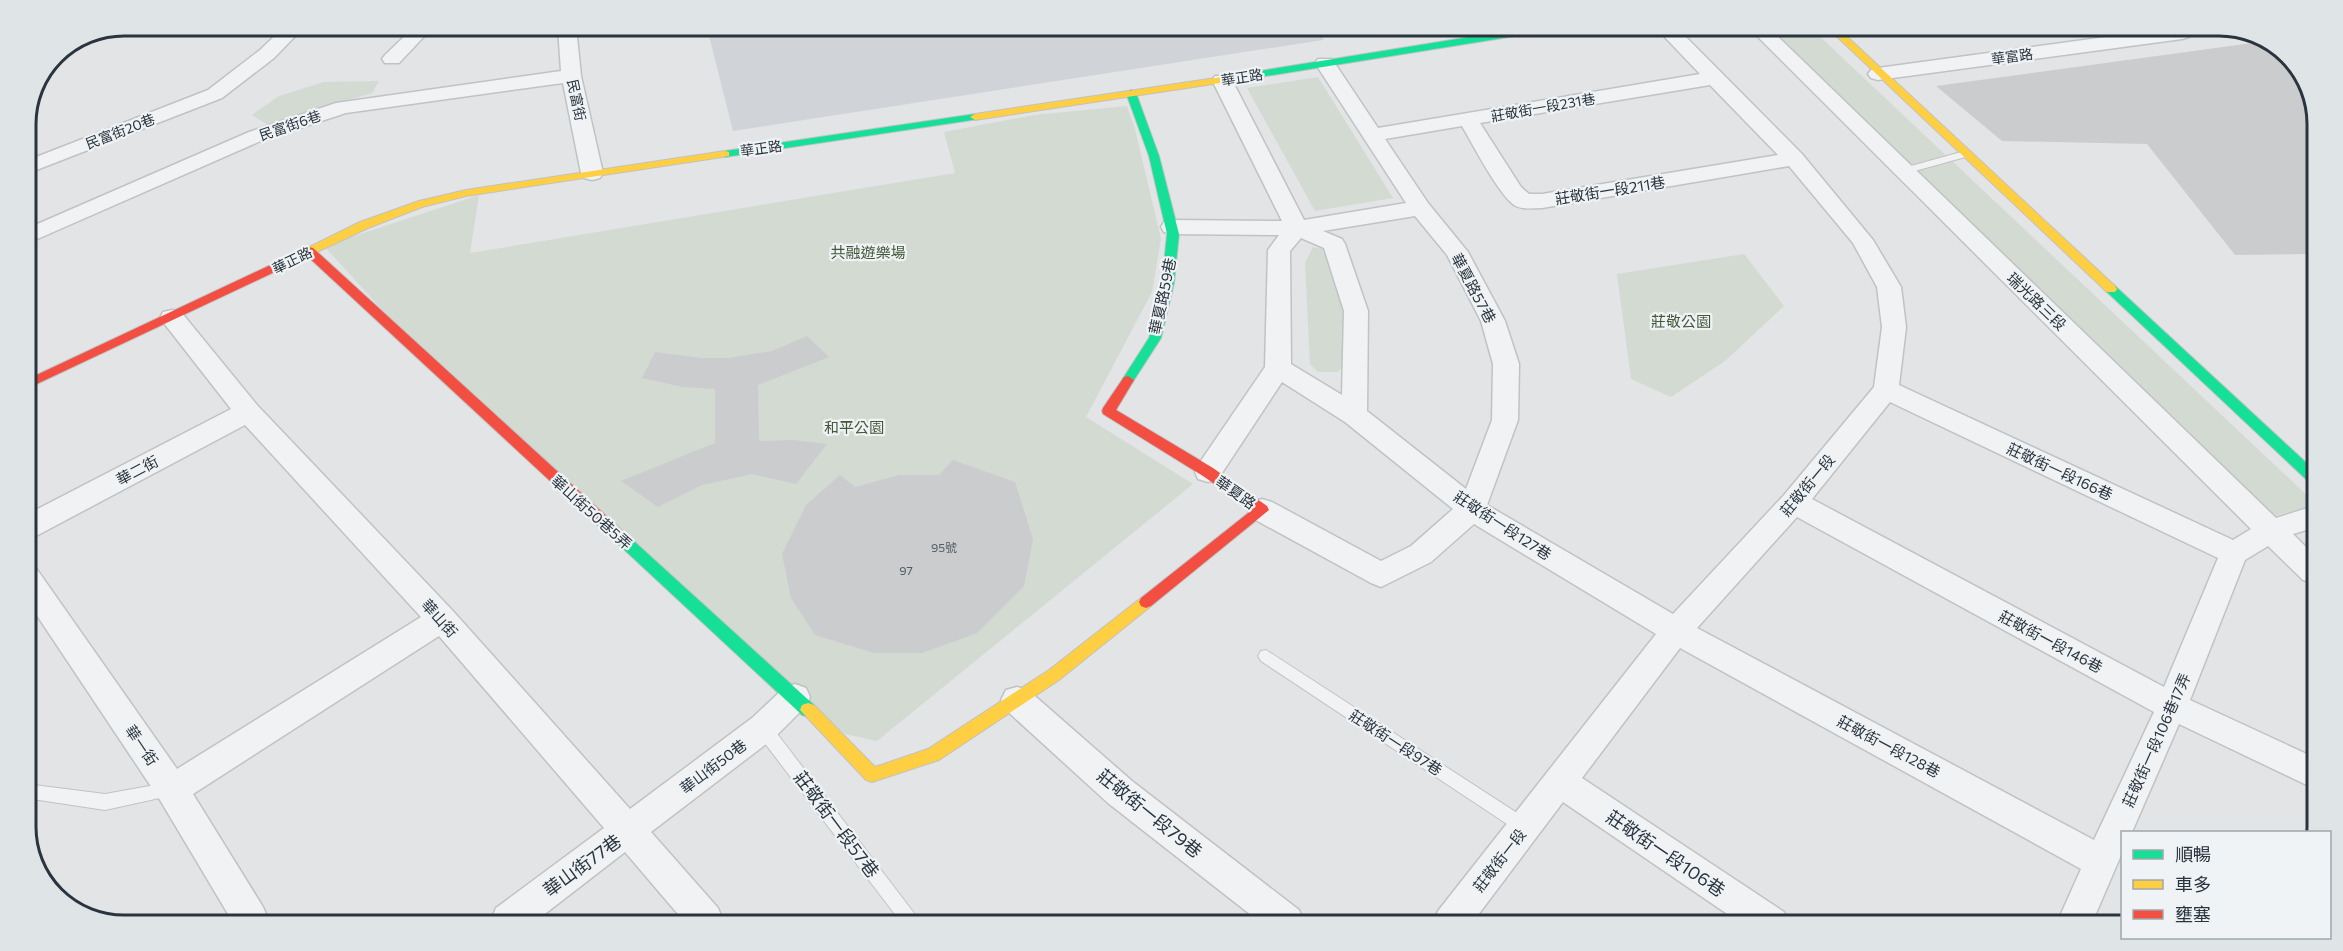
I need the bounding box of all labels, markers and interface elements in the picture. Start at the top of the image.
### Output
street label: 華富路 [1990,45,2034,67]
street label: 華正路 [1220,65,1264,89]
street label: 民富街 [564,78,590,122]
street label: 莊敬街一段231巷 [1489,89,1597,125]
street label: 民富街6巷 [257,106,323,144]
street label: 民富街20巷 [83,110,157,152]
street label: 華正路 [739,137,783,159]
street label: 莊敬街一段211巷 [1554,172,1666,208]
street label: 華正路 [269,243,315,277]
park label: 共融遊樂場 [830,243,906,261]
street label: 華夏路57巷 [1448,250,1500,326]
street label: 華夏路59巷 [1145,256,1179,336]
street label: 瑞光路三段 [2004,268,2070,334]
park label: 莊敬公園 [1651,312,1711,330]
park label: 和平公園 [824,418,884,436]
street label: 莊敬街一段166巷 [2004,439,2116,503]
street label: 莊敬街一段 [1776,450,1838,520]
street label: 華二街 [113,451,161,489]
street label: 華山街50巷5弄 [548,471,636,553]
street label: 華夏路 [1212,472,1260,512]
street label: 莊敬街一段127巷 [1451,487,1555,563]
house number: 95號 [931,540,957,554]
house number: 97 [899,563,913,577]
street label: 華山街 [418,595,462,641]
street label: 莊敬街一段146巷 [1996,606,2106,676]
street label: 莊敬街一段106巷17弄 [2118,670,2194,810]
street label: 莊敬街一段97巷 [1346,705,1446,779]
street label: 莊敬街一段128巷 [1835,711,1943,781]
street label: 華一街 [122,721,162,769]
street label: 華山街50巷 [676,735,750,797]
street label: 莊敬街一段79巷 [1093,764,1207,862]
street label: 莊敬街一段57巷 [790,766,884,882]
street label: 莊敬街一段106巷 [1602,805,1730,901]
street label: 莊敬街一段 [1469,825,1529,895]
street label: 華山街77巷 [539,829,625,901]
legend [2121,831,2331,939]
text: 順暢 [2175,843,2211,865]
text: 車多 [2175,873,2211,895]
text: 壅塞 [2175,903,2211,925]

